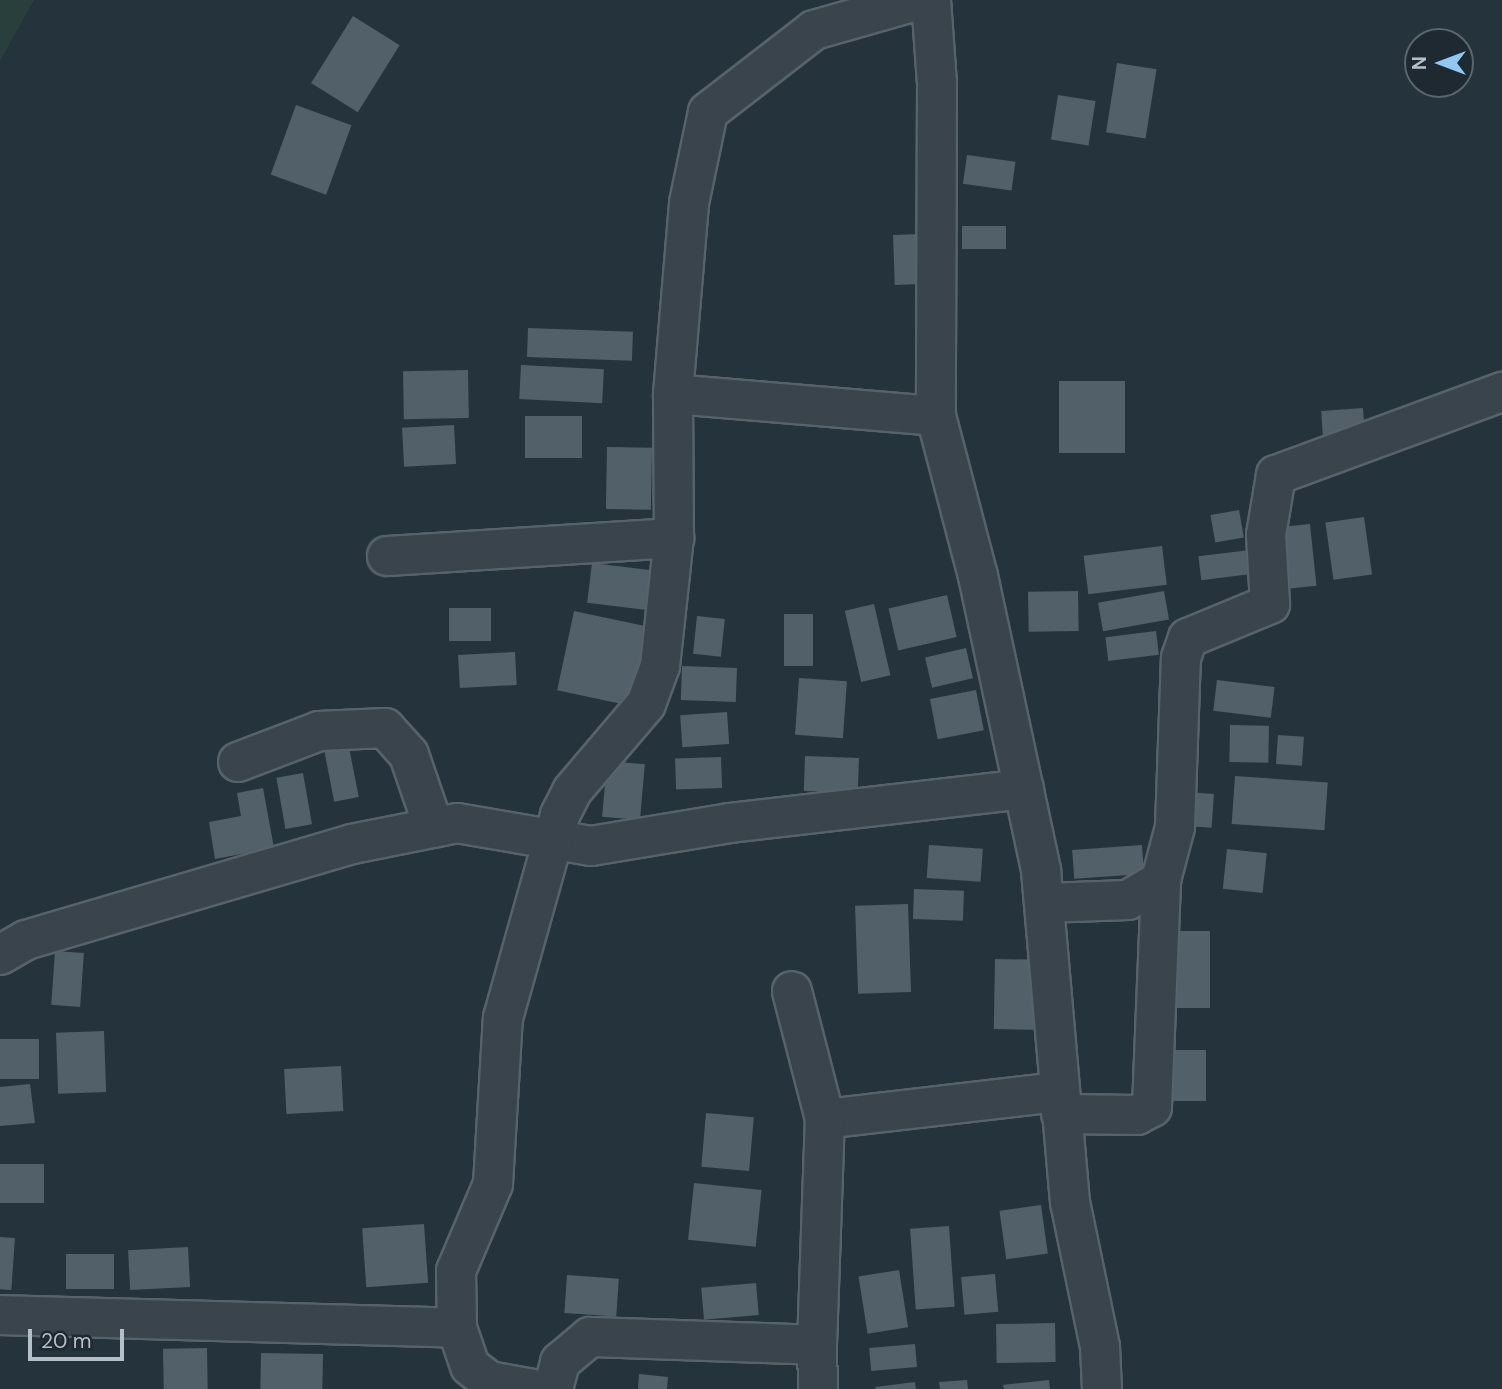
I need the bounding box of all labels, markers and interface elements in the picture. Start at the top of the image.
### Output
north arrow [1404,28,1474,98]
text: N [1407,56,1432,70]
scale bar [32,1316,128,1360]
text: 20 m [41,1327,92,1355]

